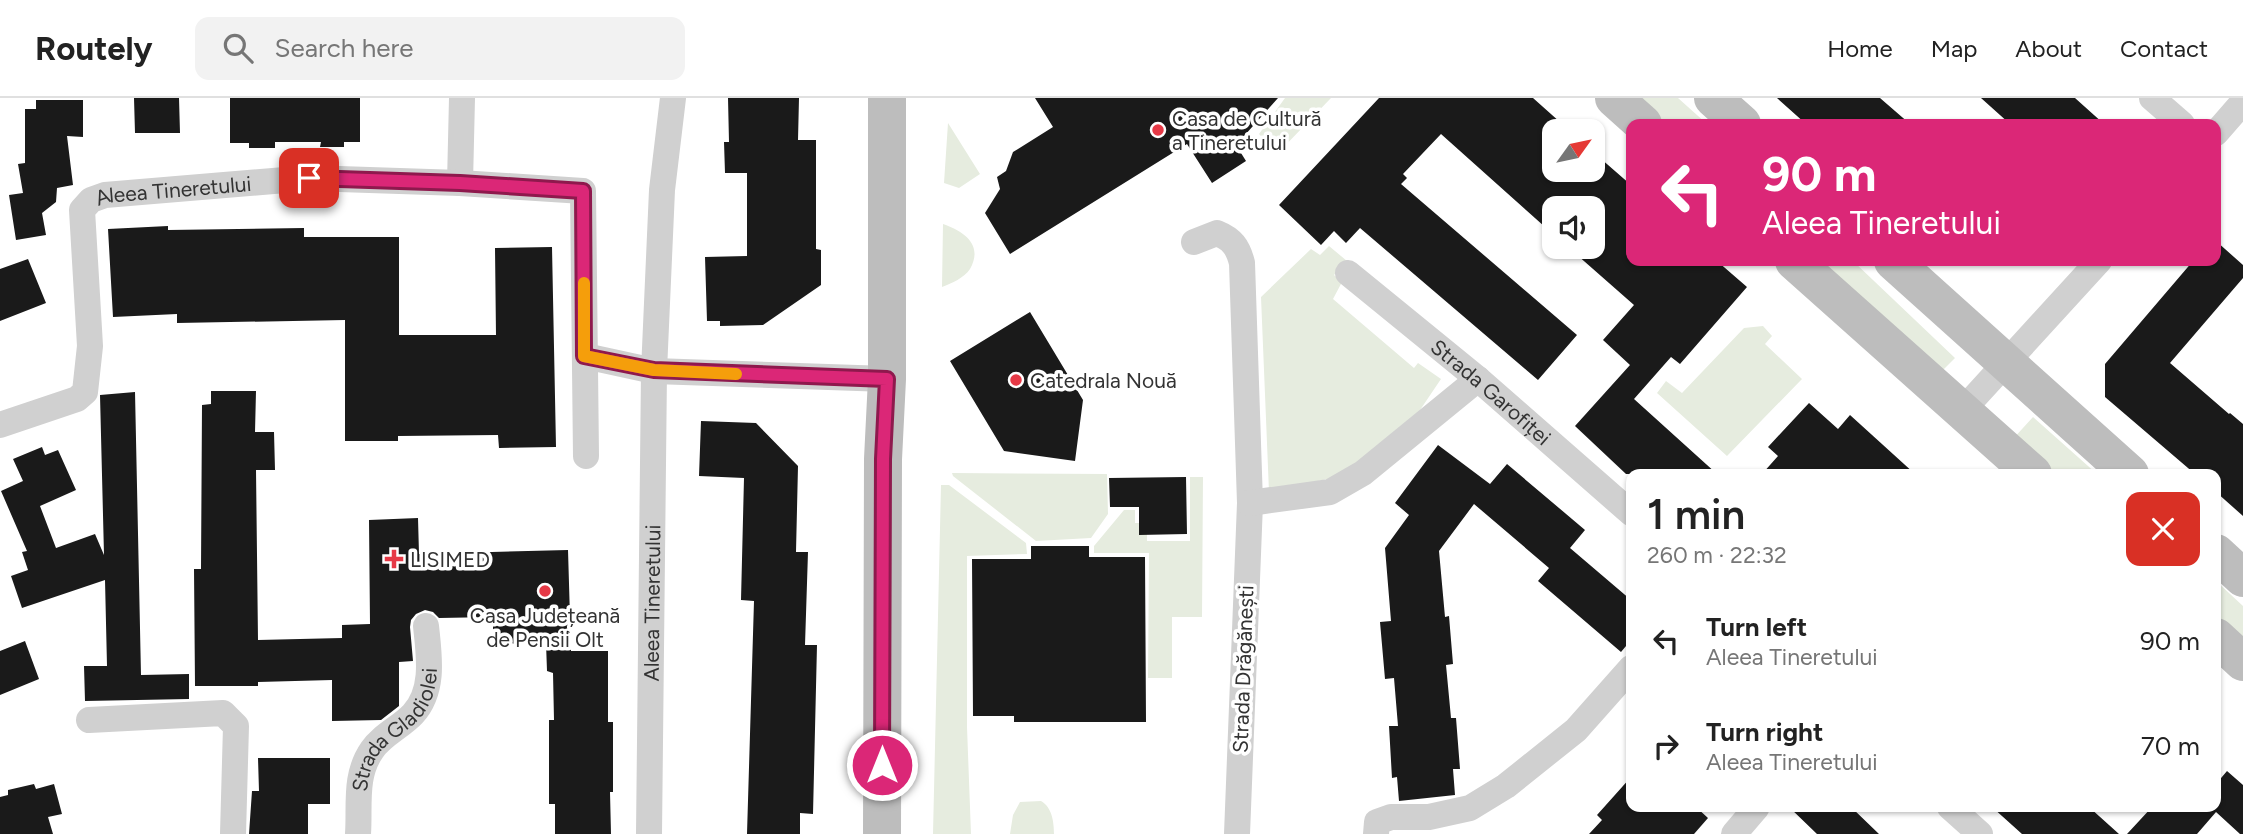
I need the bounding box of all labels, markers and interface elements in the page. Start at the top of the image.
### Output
search box [195,17,685,80]
text: Routely [35,29,153,68]
icon: search [219,29,257,67]
text: Search here [275,32,414,64]
text: Home [1827,34,1893,63]
text: Map [1931,34,1977,63]
text: About [2015,34,2082,63]
text: Contact [2120,34,2208,63]
place label: Casa de Cultură a Tineretului [1172,106,1321,155]
north arrow [1542,119,1605,182]
map controls [1542,119,1605,259]
marker: Casa de Cultură a Tineretului [1150,122,1166,138]
text: 90 m [1762,144,1877,203]
icon: left [1647,147,1738,238]
pin [279,148,339,208]
icon: arrive [290,159,328,197]
street label: Aleea Tineretului [91,170,252,210]
button: sound [1542,196,1605,259]
text: Aleea Tineretului [1762,204,2001,242]
street label: Strada Garofiței [1426,334,1556,450]
place label: Catedrala Nouă [1030,368,1177,393]
marker: Catedrala Nouă [1008,372,1024,388]
text: 1 min [1647,489,1745,540]
button: close [2126,492,2200,566]
street label: Aleea Tineretului [638,524,665,682]
text: 260 m · 22:32 [1647,541,1787,569]
place label: LISIMED [410,547,490,572]
marker: LISIMED [384,549,404,569]
marker: Casa Județeană de Pensii Olt [537,583,553,599]
street label: Strada Drăgănești [1228,585,1258,753]
place label: Casa Județeană de Pensii Olt [470,603,620,652]
text: Turn left [1706,611,1807,643]
icon: left [1647,622,1685,660]
text: 90 m [2140,625,2200,657]
text: Aleea Tineretului [1706,643,1878,671]
street label: Strada Gladiolei [346,667,442,793]
text: Turn right [1706,716,1823,748]
icon: right [1647,727,1685,765]
position arrow [845,728,919,802]
text: 70 m [2141,730,2200,762]
text: Aleea Tineretului [1706,748,1878,776]

